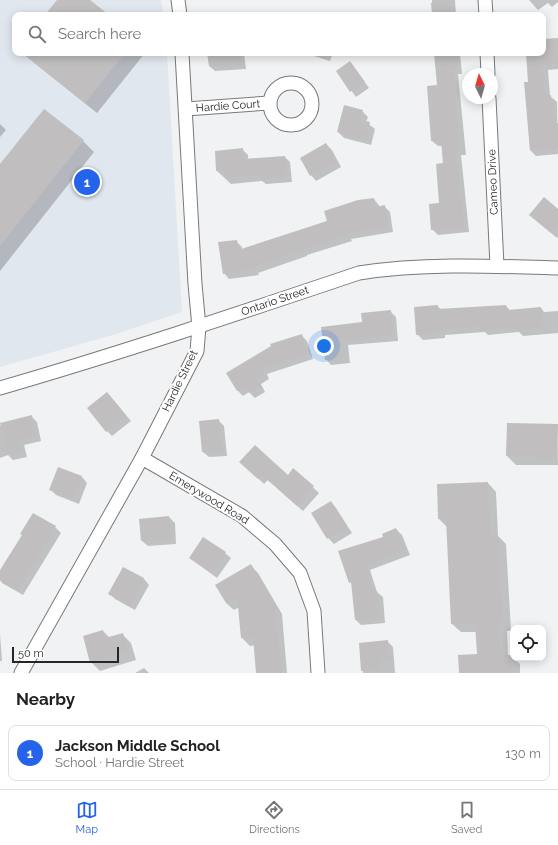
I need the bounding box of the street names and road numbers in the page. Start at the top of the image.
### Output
street label: Hardie Court [195,97,261,115]
street label: Cameo Drive [485,148,501,215]
street label: Ontario Street [240,283,311,319]
street label: Hardie Street [160,348,201,414]
street label: Emerywood Road [167,469,251,527]

